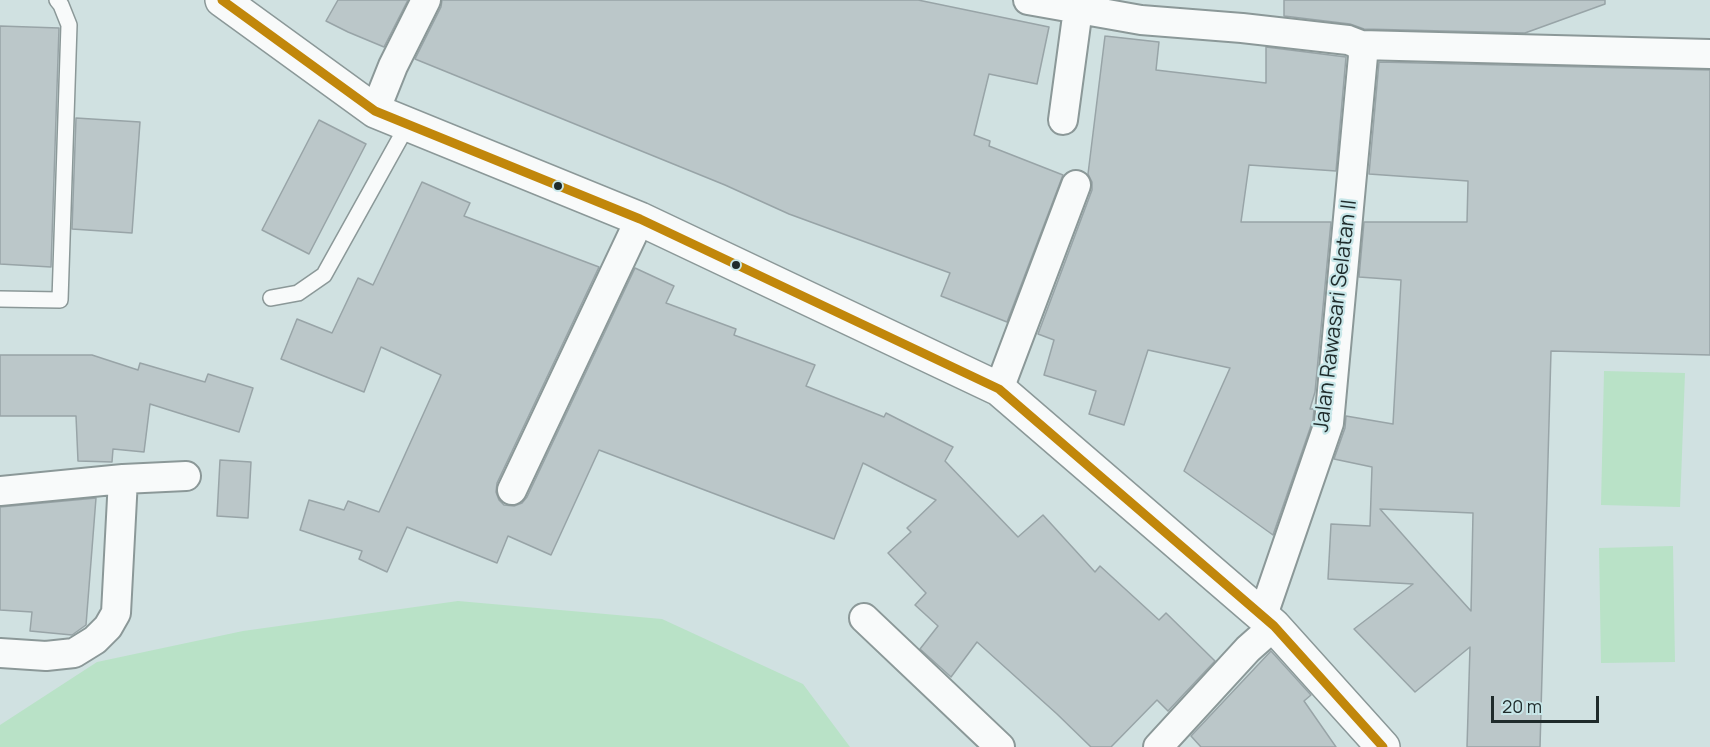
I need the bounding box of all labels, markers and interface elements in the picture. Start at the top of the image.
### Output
unlabelled marker [552,180,564,192]
street label: Jalan Rawasari Selatan II [1309,198,1363,434]
unlabelled marker [730,259,742,271]
scale bar [1494,684,1602,722]
text: 20 m [1502,694,1542,718]

